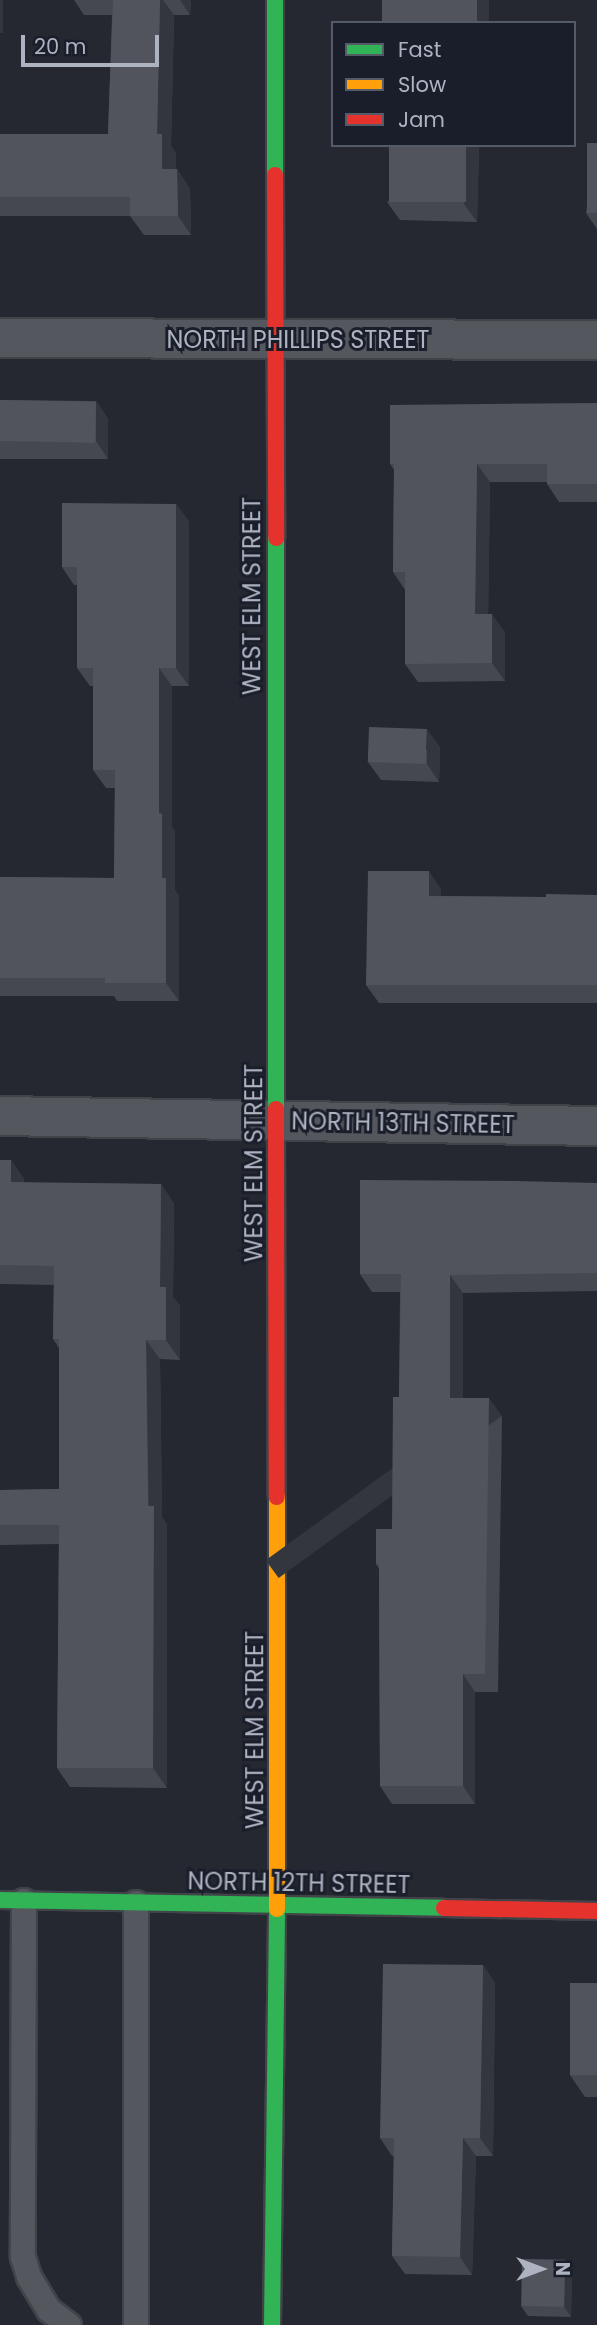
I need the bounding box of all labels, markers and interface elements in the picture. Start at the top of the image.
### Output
scale bar [24,21,163,65]
legend [331,21,576,147]
text: 20 m [34,32,87,61]
text: Fast [398,35,441,64]
text: Slow [398,70,446,99]
text: Jam [398,105,445,134]
street label: NORTH PHILLIPS STREET [166,326,430,354]
street label: WEST ELM STREET [238,497,266,695]
street label: WEST ELM STREET [240,1064,268,1262]
street label: NORTH 13TH STREET [291,1107,515,1139]
street label: WEST ELM STREET [241,1631,269,1829]
street label: NORTH 12TH STREET [187,1867,411,1899]
north arrow [506,2234,576,2304]
text: N [549,2262,576,2276]

